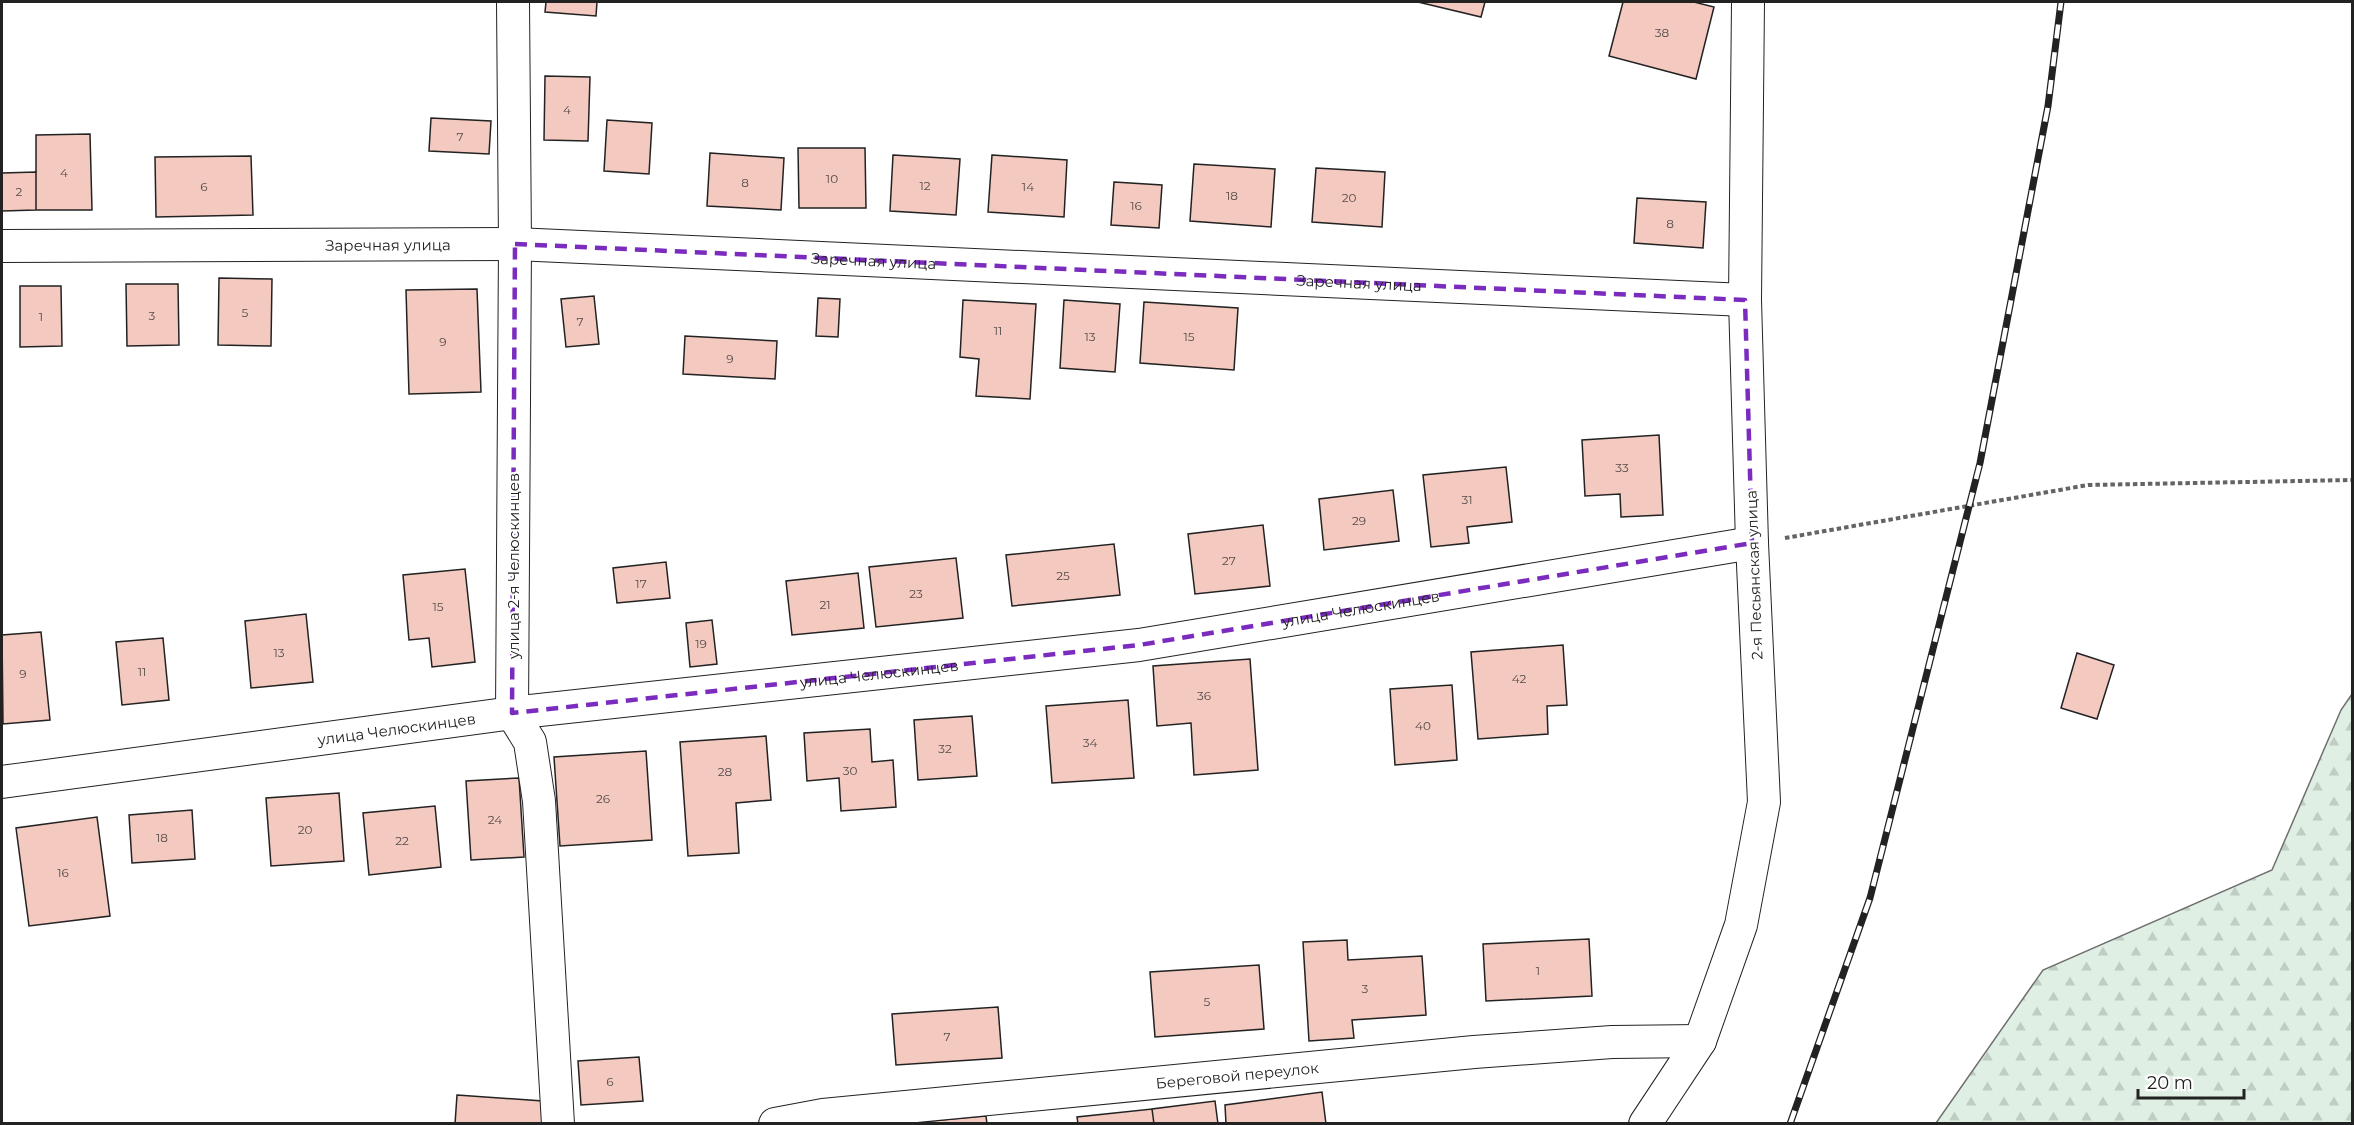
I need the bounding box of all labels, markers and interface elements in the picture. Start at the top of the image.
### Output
house number: 38 [1655,25,1670,40]
house number: 4 [563,102,571,117]
house number: 7 [456,129,464,144]
house number: 4 [60,165,68,180]
house number: 10 [826,171,838,186]
house number: 8 [741,175,749,190]
house number: 12 [919,178,931,193]
house number: 6 [200,179,208,194]
house number: 14 [1022,179,1034,194]
house number: 2 [16,184,23,199]
house number: 18 [1226,188,1238,203]
house number: 20 [1342,190,1356,205]
house number: 16 [1130,198,1142,213]
house number: 8 [1666,216,1674,231]
street label: Заречная улица [325,235,451,254]
street label: Заречная улица [811,248,937,273]
street label: Заречная улица [1296,270,1422,295]
house number: 5 [242,305,249,320]
house number: 3 [149,308,156,323]
house number: 1 [39,309,43,324]
house number: 7 [576,314,584,329]
house number: 11 [994,323,1002,338]
house number: 13 [1084,329,1096,344]
house number: 15 [1183,329,1195,344]
house number: 9 [439,334,447,349]
house number: 9 [726,351,734,366]
house number: 33 [1615,460,1629,475]
street label: улица 2-я Челюскинцев [504,473,523,660]
street label: 2-я Песьянская улица [1742,490,1766,660]
house number: 31 [1461,492,1473,507]
house number: 29 [1352,513,1366,528]
house number: 27 [1222,553,1236,568]
house number: 25 [1056,568,1070,583]
house number: 17 [635,576,647,591]
house number: 23 [909,586,923,601]
street label: улица Челюскинцев [1279,586,1441,631]
house number: 21 [819,597,831,612]
house number: 15 [432,599,444,614]
house number: 19 [695,636,707,651]
house number: 13 [273,645,285,660]
street label: улица Челюскинцев [798,655,959,691]
house number: 11 [138,664,146,679]
house number: 9 [19,666,27,681]
house number: 42 [1512,671,1527,686]
house number: 36 [1197,688,1211,703]
street label: улица Челюскинцев [315,709,477,749]
house number: 40 [1415,718,1431,733]
house number: 34 [1083,735,1097,750]
house number: 32 [938,741,952,756]
house number: 30 [843,763,857,778]
house number: 28 [718,764,733,779]
house number: 26 [596,791,610,806]
house number: 24 [488,812,502,827]
house number: 20 [298,822,312,837]
house number: 18 [156,830,168,845]
house number: 22 [395,833,409,848]
house number: 16 [57,865,69,880]
house number: 1 [1536,963,1540,978]
house number: 3 [1362,981,1369,996]
house number: 5 [1204,994,1211,1009]
house number: 7 [943,1029,951,1044]
street label: Береговой переулок [1155,1058,1320,1092]
scale bar [2138,1062,2244,1100]
text: 20 m [2147,1072,2193,1094]
house number: 6 [606,1074,614,1089]

